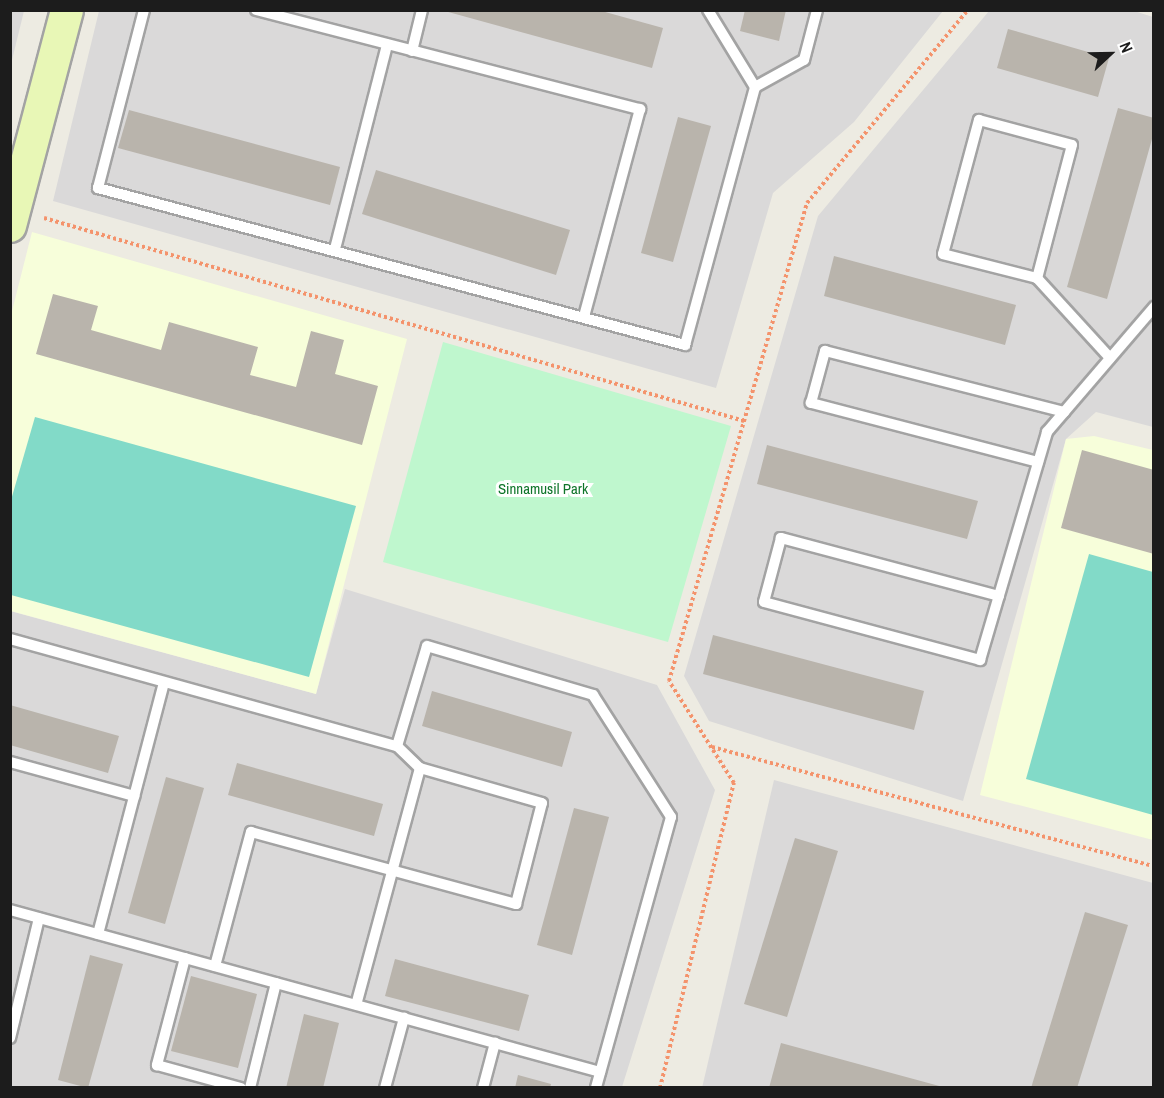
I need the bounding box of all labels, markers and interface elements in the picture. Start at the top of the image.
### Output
north arrow [1080,24,1140,84]
text: N [1115,39,1139,56]
park label: Sinnamusil Park [498,480,588,498]

